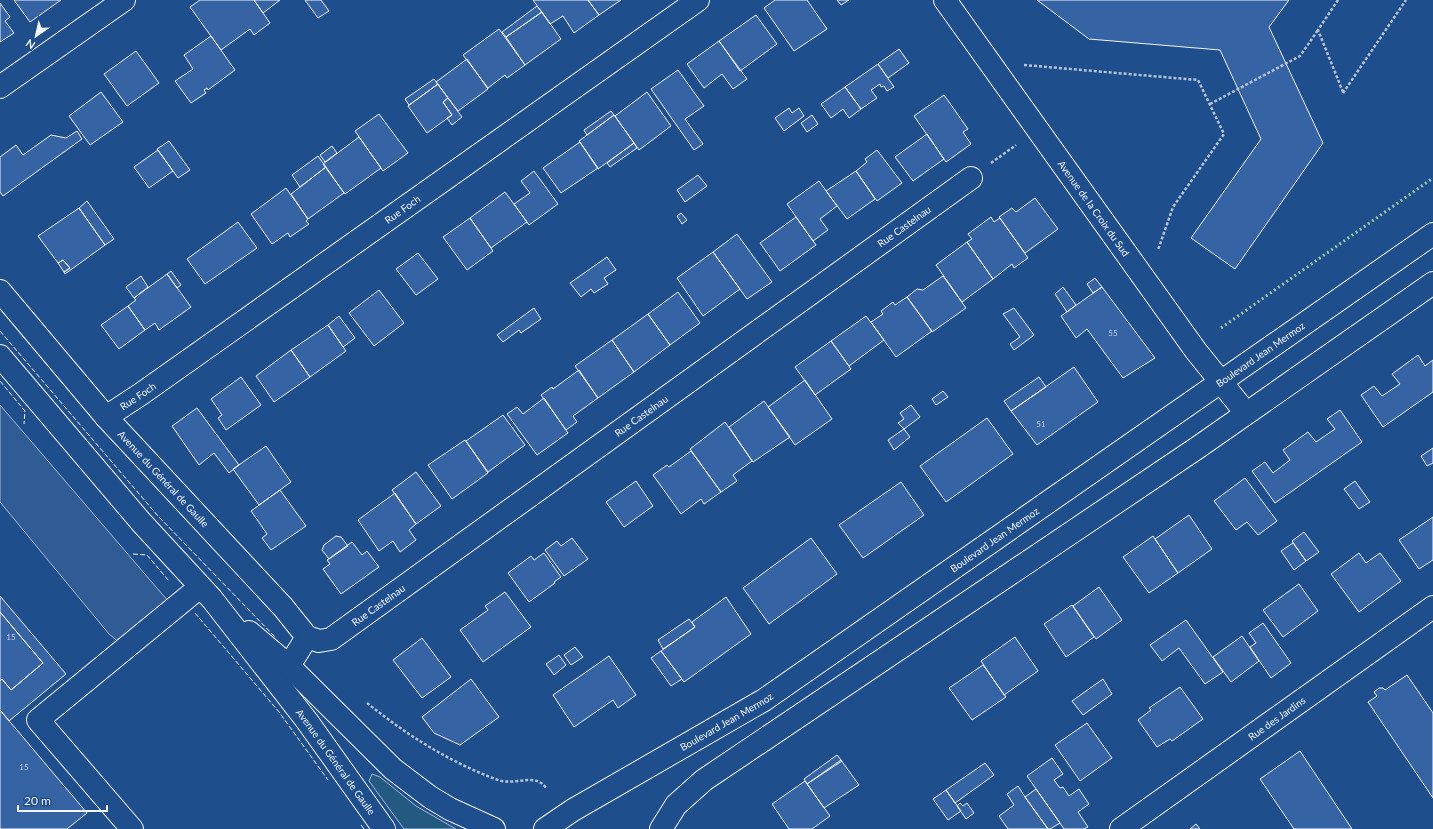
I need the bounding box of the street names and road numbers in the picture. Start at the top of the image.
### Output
street label: Avenue de la Croix du Sud [1056,158,1132,259]
street label: Rue Foch [382,192,422,226]
street label: Rue Castelnau [875,203,933,249]
street label: Boulevard Jean Mermoz [1214,319,1307,389]
street label: Rue Foch [117,380,158,412]
street label: Rue Castelnau [612,392,670,439]
street label: Avenue du Général de Gaulle [116,428,211,530]
street label: Boulevard Jean Mermoz [948,504,1041,575]
street label: Rue Castelnau [349,582,407,628]
street label: Boulevard Jean Mermoz [678,689,776,753]
street label: Rue des Jardins [1246,694,1308,743]
street label: Avenue du Général de Gaulle [294,706,378,817]

